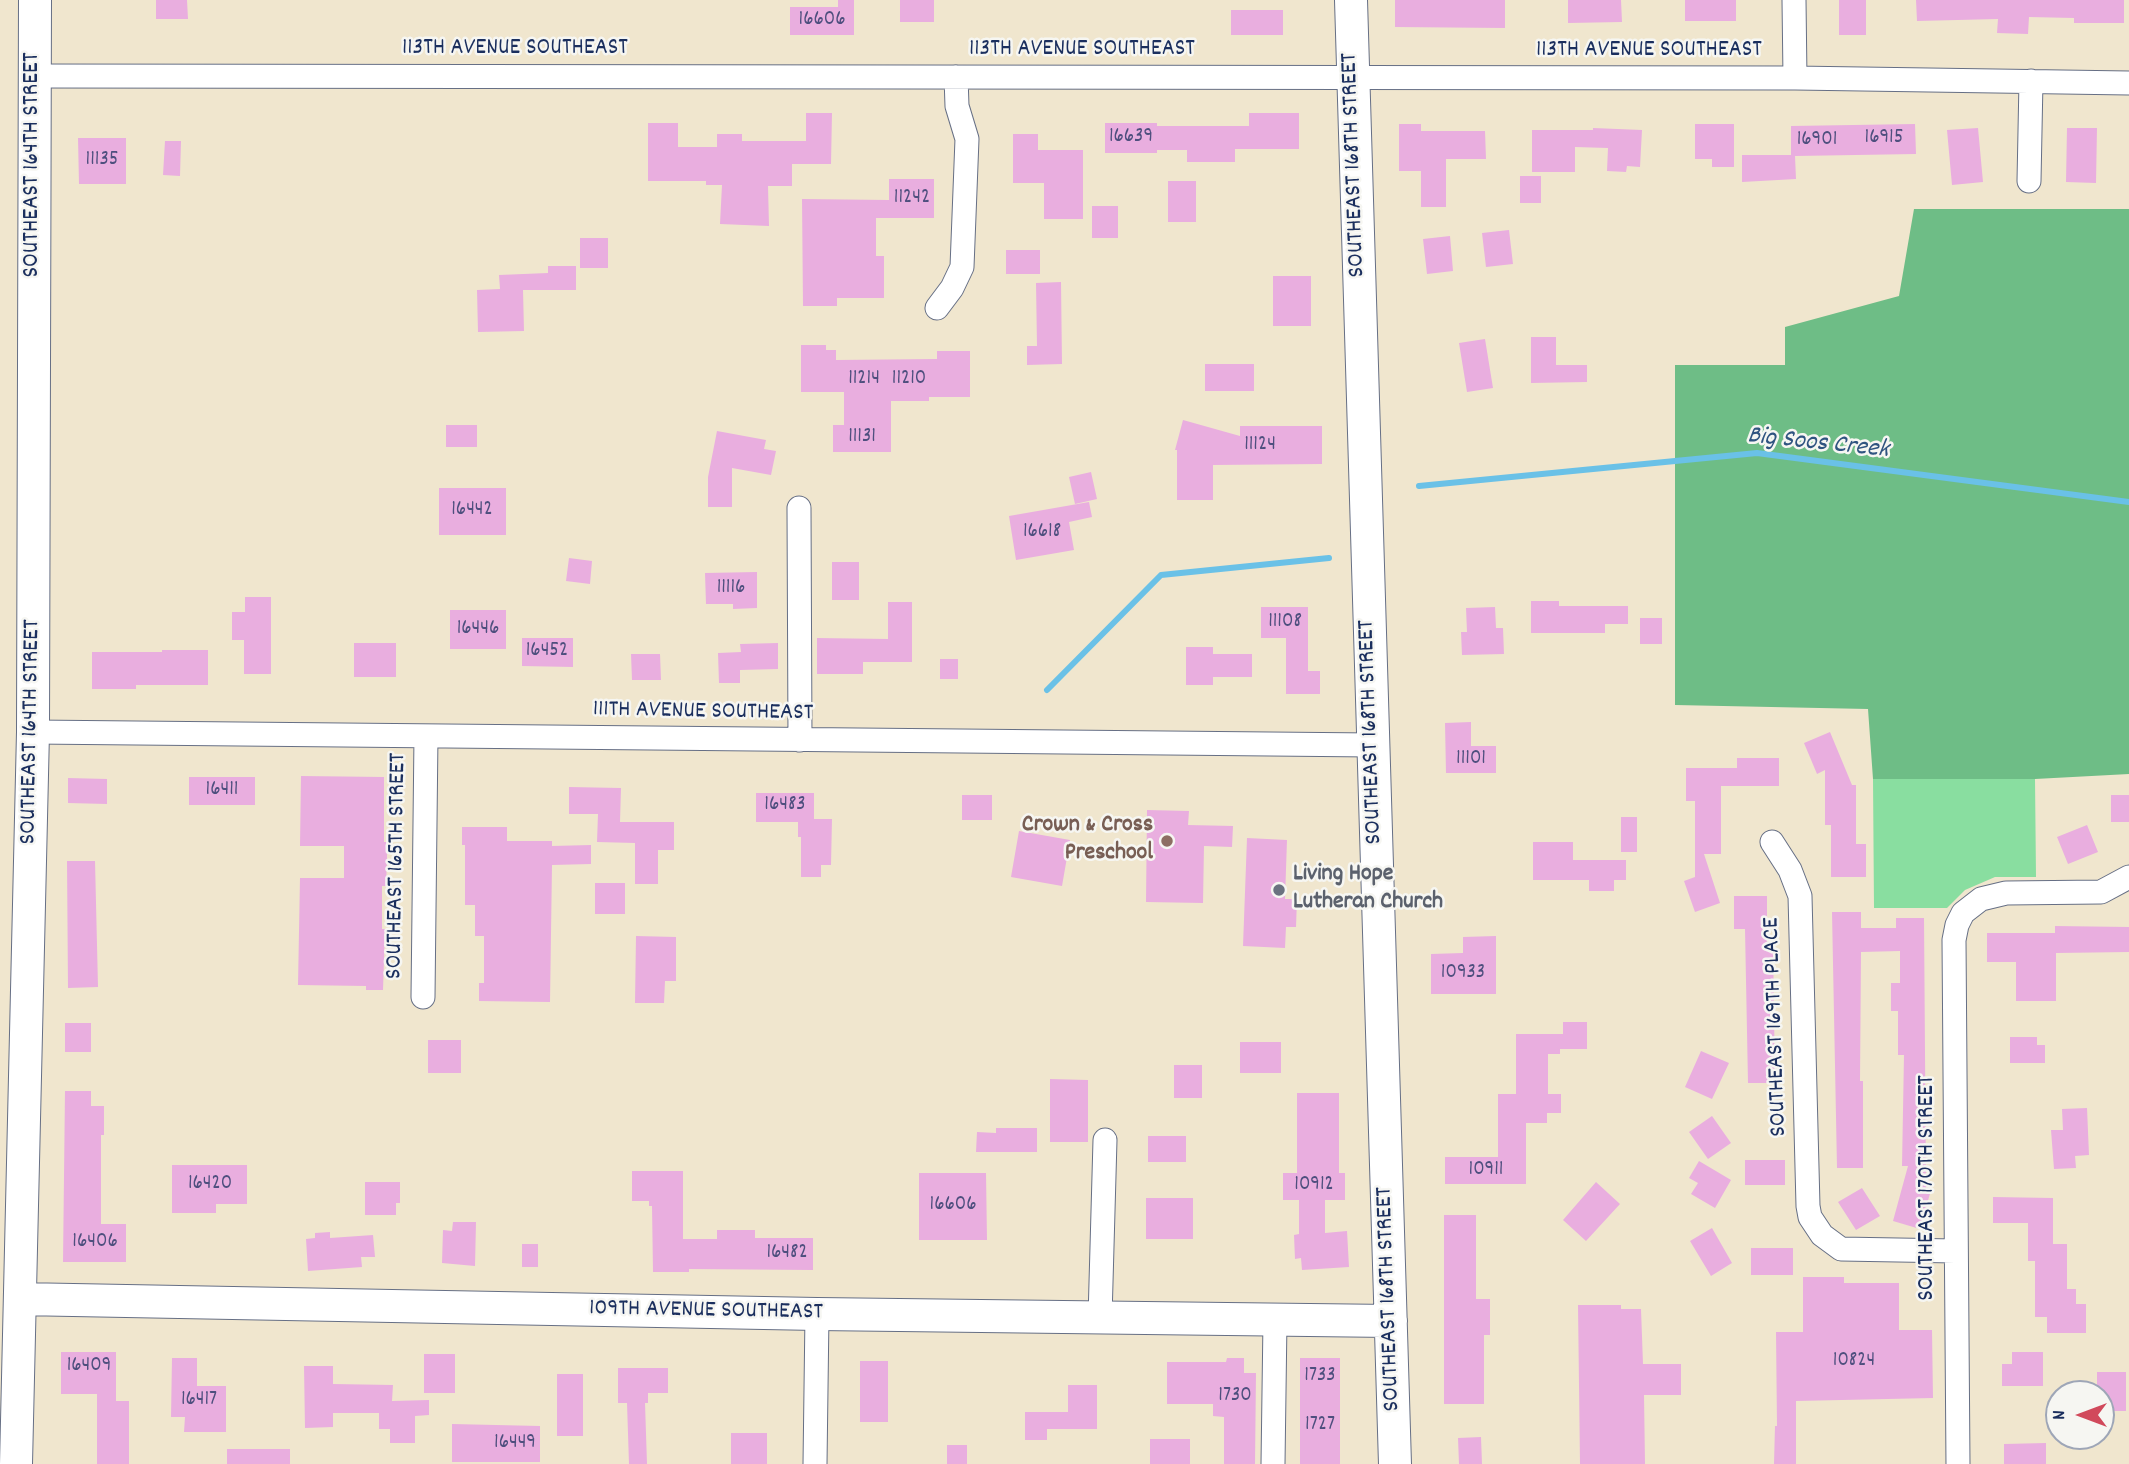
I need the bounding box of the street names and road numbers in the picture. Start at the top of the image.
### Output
street label: 113TH AVENUE SOUTHEAST [402,36,628,64]
street label: 113TH AVENUE SOUTHEAST [969,37,1195,65]
street label: 113TH AVENUE SOUTHEAST [1536,38,1762,66]
street label: SOUTHEAST 164TH STREET [20,52,48,278]
street label: SOUTHEAST 168TH STREET [1337,52,1373,278]
street label: SOUTHEAST 164TH STREET [16,619,48,845]
street label: SOUTHEAST 168TH STREET [1354,619,1390,845]
street label: 111TH AVENUE SOUTHEAST [593,697,813,729]
street label: SOUTHEAST 165TH STREET [382,753,414,979]
street label: SOUTHEAST 169TH PLACE [1759,917,1795,1137]
street label: SOUTHEAST 170TH STREET [1915,1075,1943,1301]
street label: SOUTHEAST 168TH STREET [1372,1186,1408,1412]
street label: 109TH AVENUE SOUTHEAST [589,1296,823,1328]

